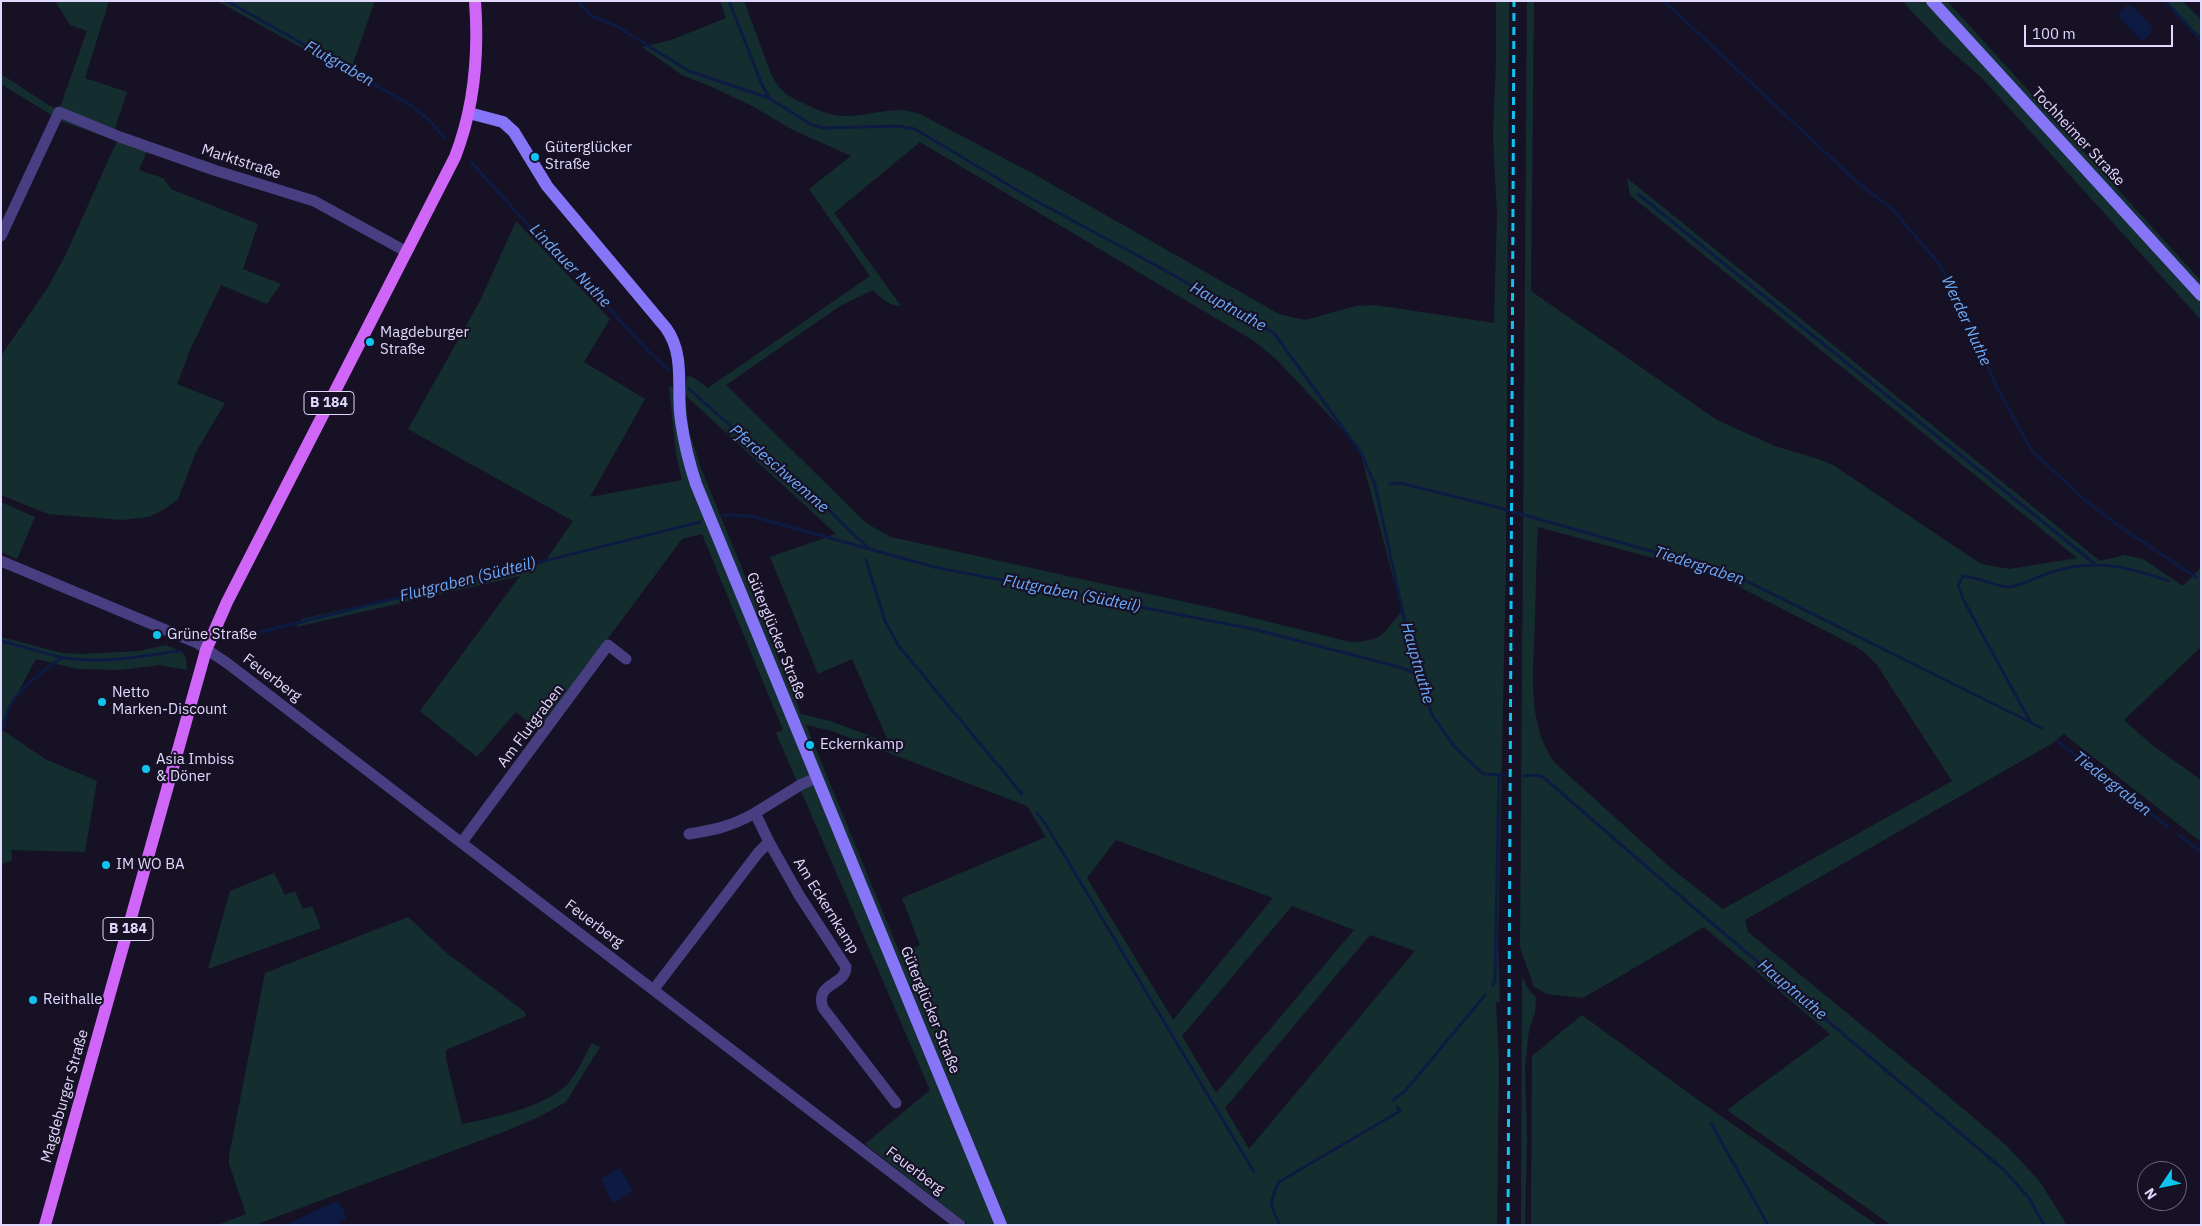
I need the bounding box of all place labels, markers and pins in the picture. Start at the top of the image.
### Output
place label: Güterglücker Straße [545,139,632,174]
marker: Güterglücker Straße [529,151,541,163]
place label: Magdeburger Straße [380,324,469,359]
marker: Magdeburger Straße [364,336,376,348]
place label: Grüne Straße [167,626,257,644]
marker: Grüne Straße [151,629,163,641]
place label: Netto Marken-Discount [112,684,227,719]
marker: Netto Marken-Discount [96,696,108,708]
place label: Eckernkamp [820,736,904,754]
marker: Eckernkamp [804,739,816,751]
place label: Asia Imbiss & Döner [156,751,234,786]
marker: Asia Imbiss & Döner [140,763,152,775]
place label: IM WO BA [116,856,185,874]
marker: IM WO BA [100,859,112,871]
place label: Reithalle [43,991,102,1009]
marker: Reithalle [27,994,39,1006]

